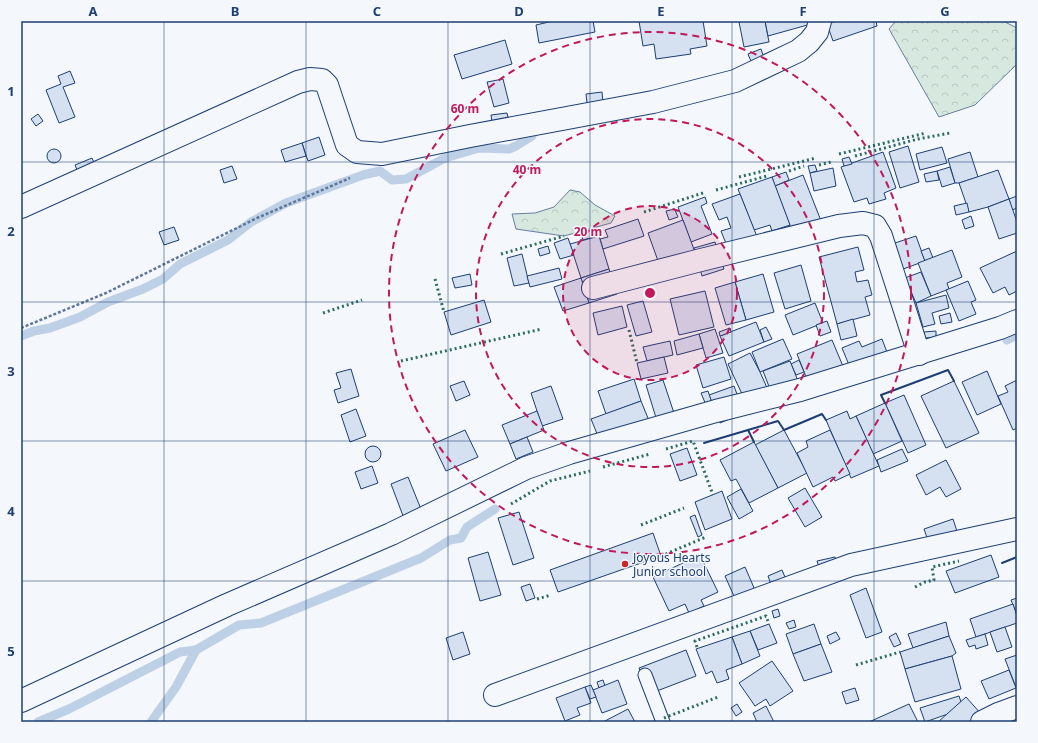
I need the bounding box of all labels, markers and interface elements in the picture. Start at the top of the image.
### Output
text: A [89,2,98,20]
text: B [231,2,239,20]
text: C [373,2,381,20]
text: D [514,2,524,20]
text: E [657,2,665,20]
text: F [799,2,807,20]
text: G [940,2,950,20]
text: 1 [7,82,15,100]
text: 60 m [451,100,479,117]
text: 40 m [513,161,541,178]
text: 2 [7,222,15,240]
text: 20 m [574,223,602,240]
centre of rings [643,286,657,300]
text: 3 [7,362,15,380]
text: 4 [7,502,15,520]
place label: Joyous Hearts Junior school [632,549,711,580]
marker: Joyous Hearts Junior school [620,559,630,569]
text: 5 [7,642,15,660]

